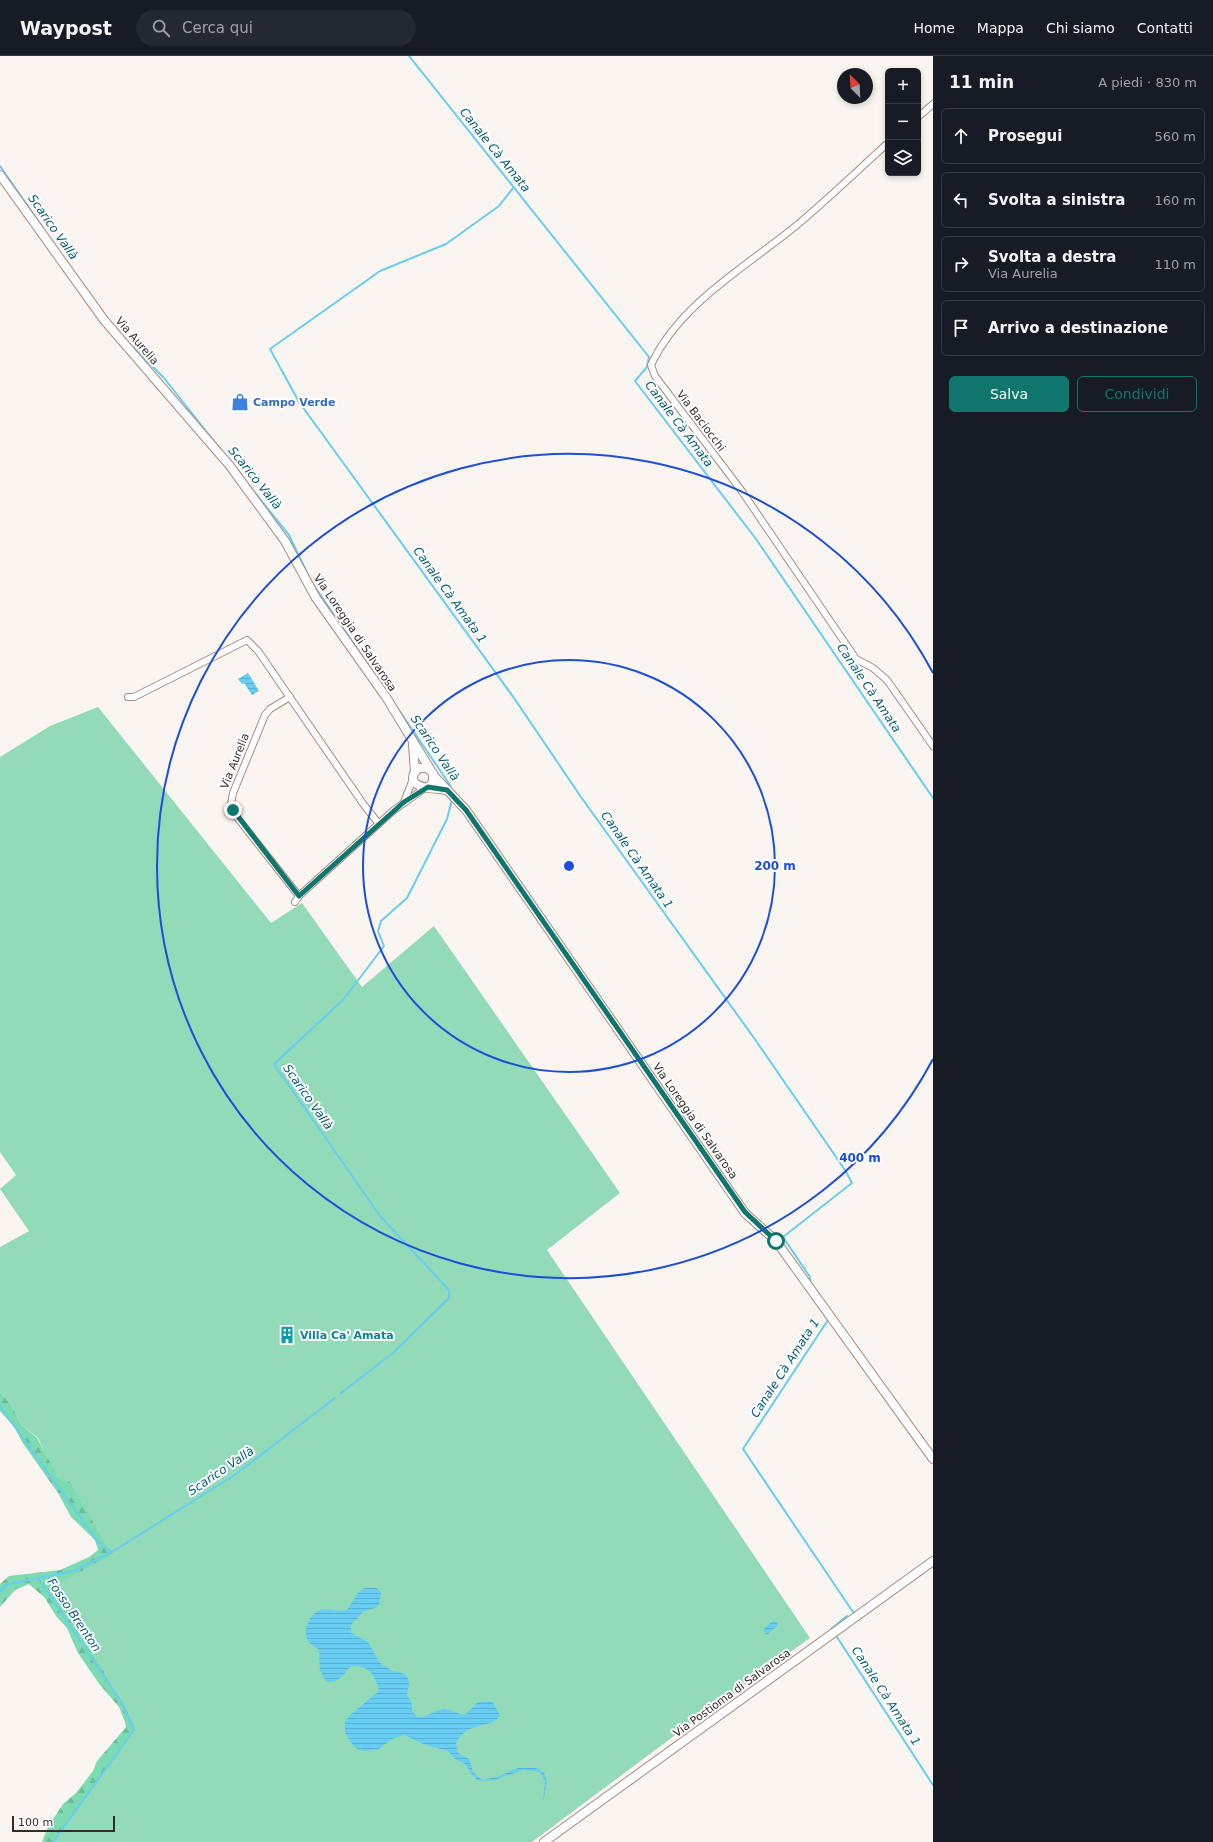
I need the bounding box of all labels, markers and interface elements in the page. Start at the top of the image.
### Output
search box [136,10,416,46]
text: Waypost [20,17,112,39]
icon: search [150,17,172,39]
text: Cerca qui [182,19,253,37]
text: Home [914,20,955,36]
text: Mappa [977,20,1024,36]
text: Chi siamo [1046,20,1115,36]
text: Contatti [1137,20,1193,36]
north arrow [837,68,873,104]
map controls [885,68,921,176]
button: + [885,68,921,104]
text: 11 min [949,72,1014,92]
text: A piedi · 830 m [1098,75,1197,90]
button: − [885,104,921,140]
water label: Canale Cà Amata [457,105,533,195]
icon: ahead [950,125,972,147]
text: Prosegui [988,127,1062,145]
text: 560 m [1154,129,1196,144]
button: layers [885,140,921,176]
icon: left [950,189,972,211]
text: Svolta a sinistra [988,191,1125,209]
water label: Scarico Vallà [25,192,81,262]
text: 160 m [1154,193,1196,208]
text: Svolta a destra [988,248,1116,266]
icon: right [950,253,972,275]
text: 110 m [1154,257,1196,272]
text: Via Aurelia [988,266,1058,281]
street label: Via Aurelia [113,314,161,368]
icon: arrive [950,317,972,339]
text: Arrivo a destinazione [988,319,1168,337]
button: Salva [949,376,1069,412]
button: Condividi [1077,376,1197,412]
water label: Canale Cà Amata [642,378,716,470]
street label: Via Baciocchi [674,388,728,454]
shop icon: Campo Verde [230,392,250,412]
place label: Campo Verde [253,396,335,409]
water label: Scarico Vallà [226,444,284,512]
water label: Canale Cà Amata 1 [410,544,490,646]
street label: Via Loreggia di Salvarosa [311,572,399,694]
water label: Canale Cà Amata [834,641,904,735]
water label: Scarico Vallà [408,712,462,784]
street label: Via Aurelia [218,731,252,791]
route end [224,801,242,819]
water label: Canale Cà Amata 1 [598,809,676,911]
centre of rings [562,859,576,873]
text: 200 m [754,859,796,873]
street label: Via Loreggia di Salvarosa [650,1061,740,1181]
water label: Scarico Vallà [280,1062,336,1132]
text: 400 m [839,1151,881,1165]
route start [767,1232,785,1250]
water label: Canale Cà Amata 1 [748,1316,822,1420]
building icon: Villa Ca' Amata [277,1325,297,1345]
place label: Villa Ca' Amata [300,1329,394,1342]
water label: Scarico Vallà [185,1444,257,1498]
water label: Fosso Brenton [44,1576,104,1654]
water label: Canale Cà Amata 1 [849,1644,923,1748]
street label: Via Postioma di Salvarosa [671,1646,793,1740]
scale bar [12,1814,115,1833]
text: 100 m [18,1816,53,1829]

